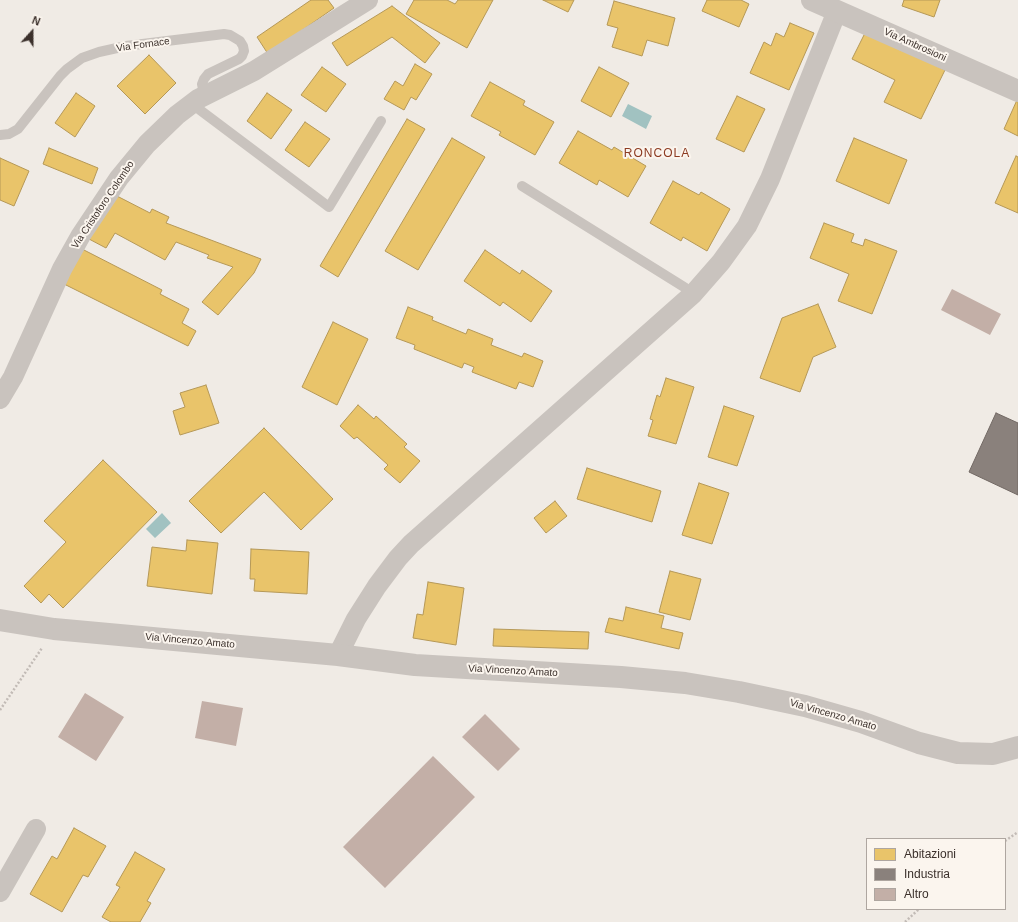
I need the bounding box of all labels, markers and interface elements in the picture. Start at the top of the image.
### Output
north arrow [12,12,52,52]
text: N [30,14,42,28]
street label: Via Ambrosioni [882,26,948,64]
street label: Via Fornace [116,35,170,55]
district label: RONCOLA [624,147,690,161]
street label: Via Cristoforo Colombo [69,159,137,251]
street label: Via Vincenzo Amato [145,631,235,651]
street label: Via Vincenzo Amato [468,663,558,679]
street label: Via Vincenzo Amato [788,697,878,733]
legend [866,838,1006,910]
text: Abitazioni [904,847,956,861]
text: Industria [904,867,950,881]
text: Altro [904,887,929,901]

